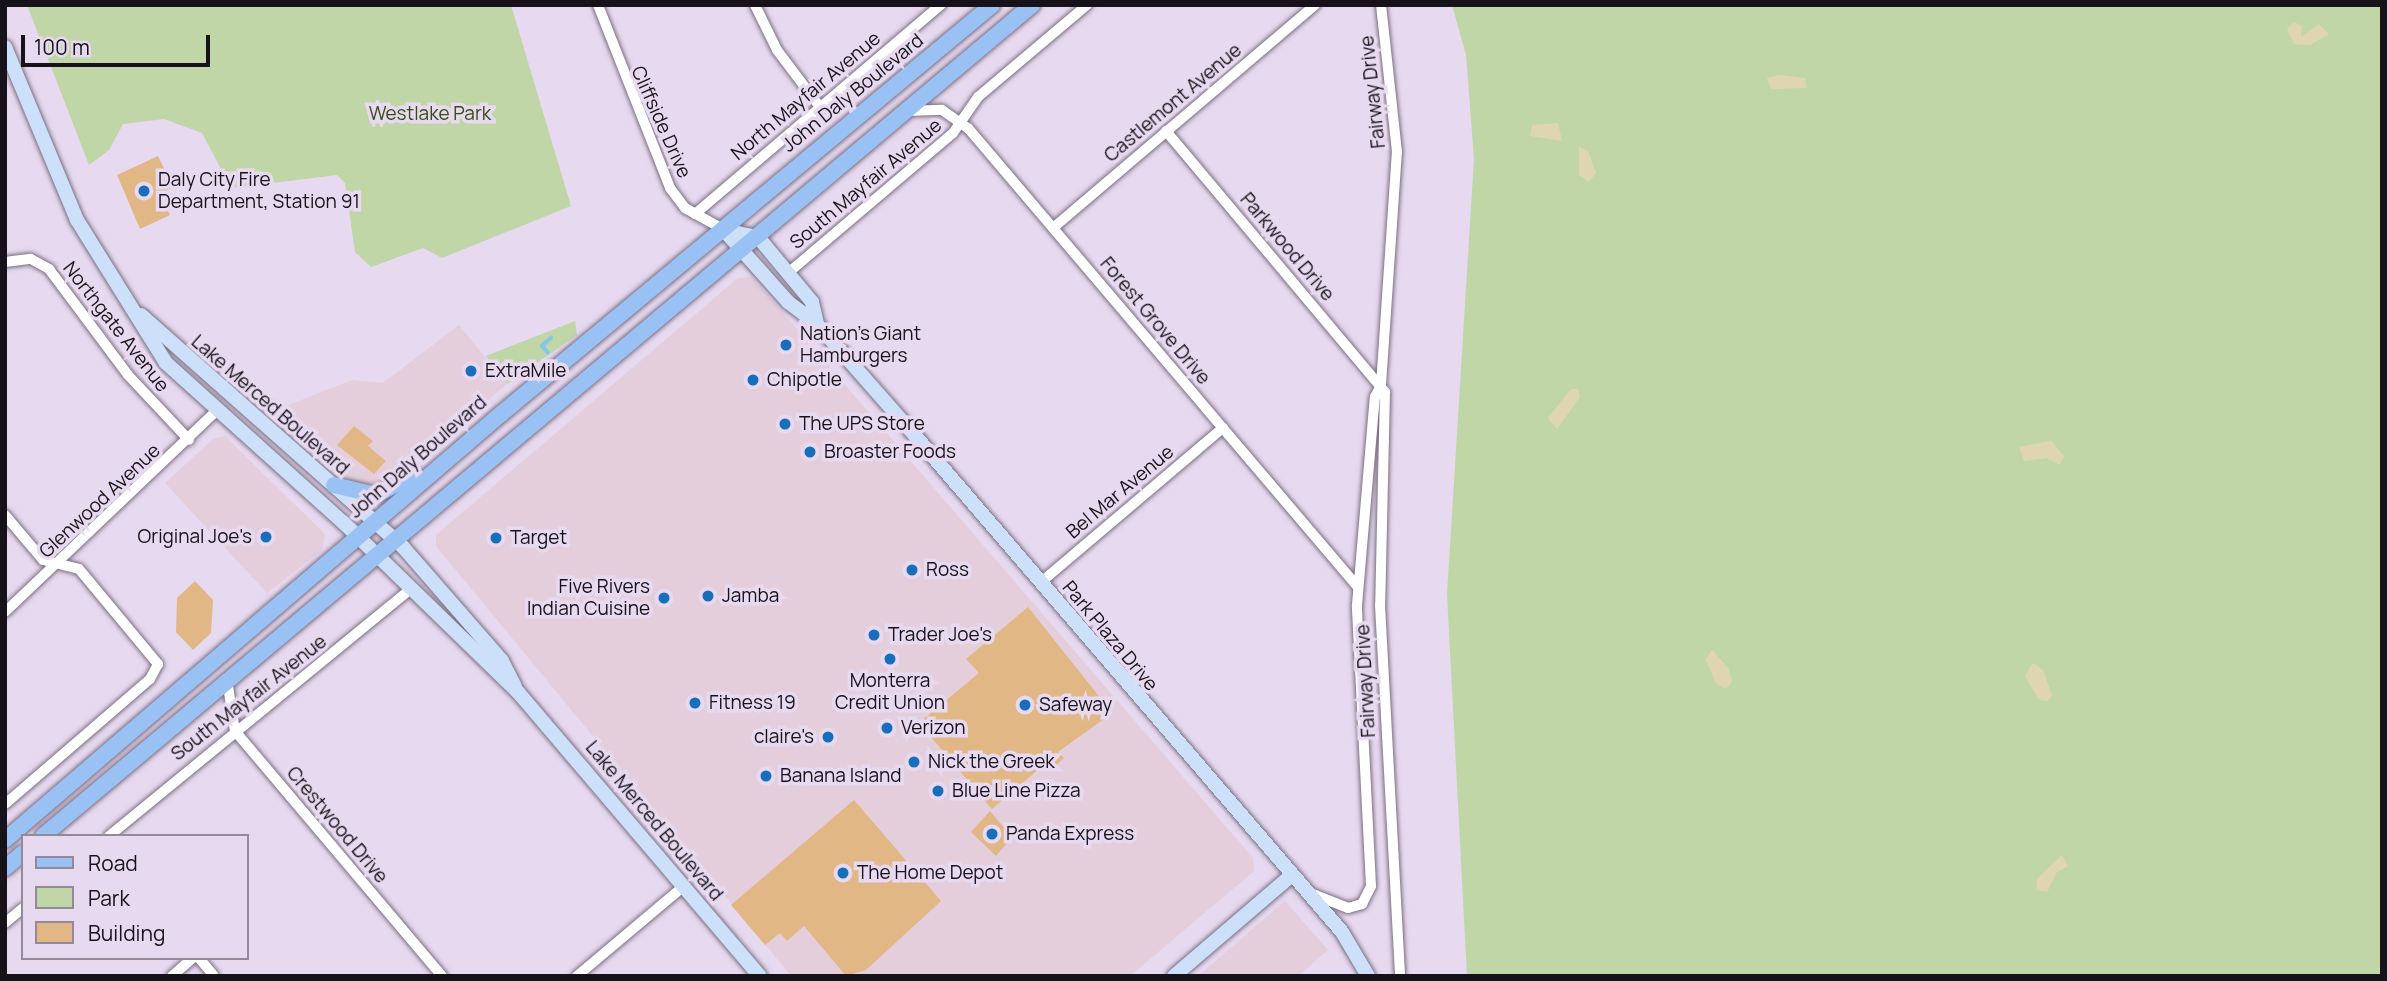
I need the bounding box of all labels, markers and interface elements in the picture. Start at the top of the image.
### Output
scale bar [24,21,214,65]
street label: North Mayfair Avenue [727,27,885,165]
street label: John Daly Boulevard [778,29,928,157]
text: 100 m [34,33,90,61]
street label: Fairway Drive [1356,34,1390,150]
street label: Castlemont Avenue [1100,39,1246,167]
street label: Cliffside Drive [626,63,696,181]
park label: Westlake Park [369,103,491,125]
street label: South Mayfair Avenue [786,114,946,254]
place label: Daly City Fire Department, Station 91 [158,169,360,213]
marker: Daly City Fire Department, Station 91 [136,183,152,199]
street label: Parkwood Drive [1235,188,1339,306]
street label: Forest Grove Drive [1095,253,1215,389]
street label: Northgate Avenue [58,257,174,397]
place label: Nation's Giant Hamburgers [800,323,921,367]
street label: Lake Merced Boulevard [187,330,353,480]
marker: Nation's Giant Hamburgers [778,337,794,353]
place label: ExtraMile [485,360,566,382]
marker: ExtraMile [463,363,479,379]
place label: Chipotle [767,369,842,391]
marker: Chipotle [745,372,761,388]
street label: John Daly Boulevard [345,391,491,523]
place label: The UPS Store [799,413,925,435]
marker: The UPS Store [777,416,793,432]
street label: Glenwood Avenue [35,439,165,563]
street label: Bel Mar Avenue [1062,440,1178,544]
place label: Broaster Foods [824,441,956,463]
marker: Broaster Foods [802,444,818,460]
place label: Original Joe's [138,526,252,548]
place label: Target [510,527,567,549]
marker: Original Joe's [258,529,274,545]
marker: Target [488,530,504,546]
place label: Ross [926,559,969,581]
marker: Ross [904,562,920,578]
place label: Five Rivers Indian Cuisine [527,576,650,620]
street label: Park Plaza Drive [1057,576,1163,696]
place label: Jamba [722,585,779,607]
marker: Jamba [700,588,716,604]
marker: Five Rivers Indian Cuisine [656,590,672,606]
place label: Trader Joe's [888,624,992,646]
street label: Fairway Drive [1352,624,1380,738]
marker: Trader Joe's [866,627,882,643]
street label: South Mayfair Avenue [167,630,331,766]
marker: Monterra Credit Union [882,651,898,667]
place label: Monterra Credit Union [835,670,945,714]
place label: Fitness 19 [709,692,796,714]
place label: Safeway [1039,694,1112,716]
marker: Fitness 19 [687,695,703,711]
marker: Safeway [1017,697,1033,713]
place label: Verizon [901,717,966,739]
marker: Verizon [879,720,895,736]
place label: claire's [754,726,814,748]
marker: claire's [820,729,836,745]
street label: Lake Merced Boulevard [581,737,727,905]
place label: Nick the Greek [928,751,1055,773]
marker: Nick the Greek [906,754,922,770]
street label: Crestwood Drive [282,762,392,888]
place label: Banana Island [780,765,902,787]
marker: Banana Island [758,768,774,784]
place label: Blue Line Pizza [952,780,1081,802]
marker: Blue Line Pizza [930,783,946,799]
place label: Panda Express [1006,823,1134,845]
marker: Panda Express [984,826,1000,842]
legend [21,834,248,960]
text: Road [88,849,138,877]
place label: The Home Depot [857,862,1003,884]
marker: The Home Depot [835,865,851,881]
text: Park [88,884,130,912]
text: Building [88,919,165,947]

